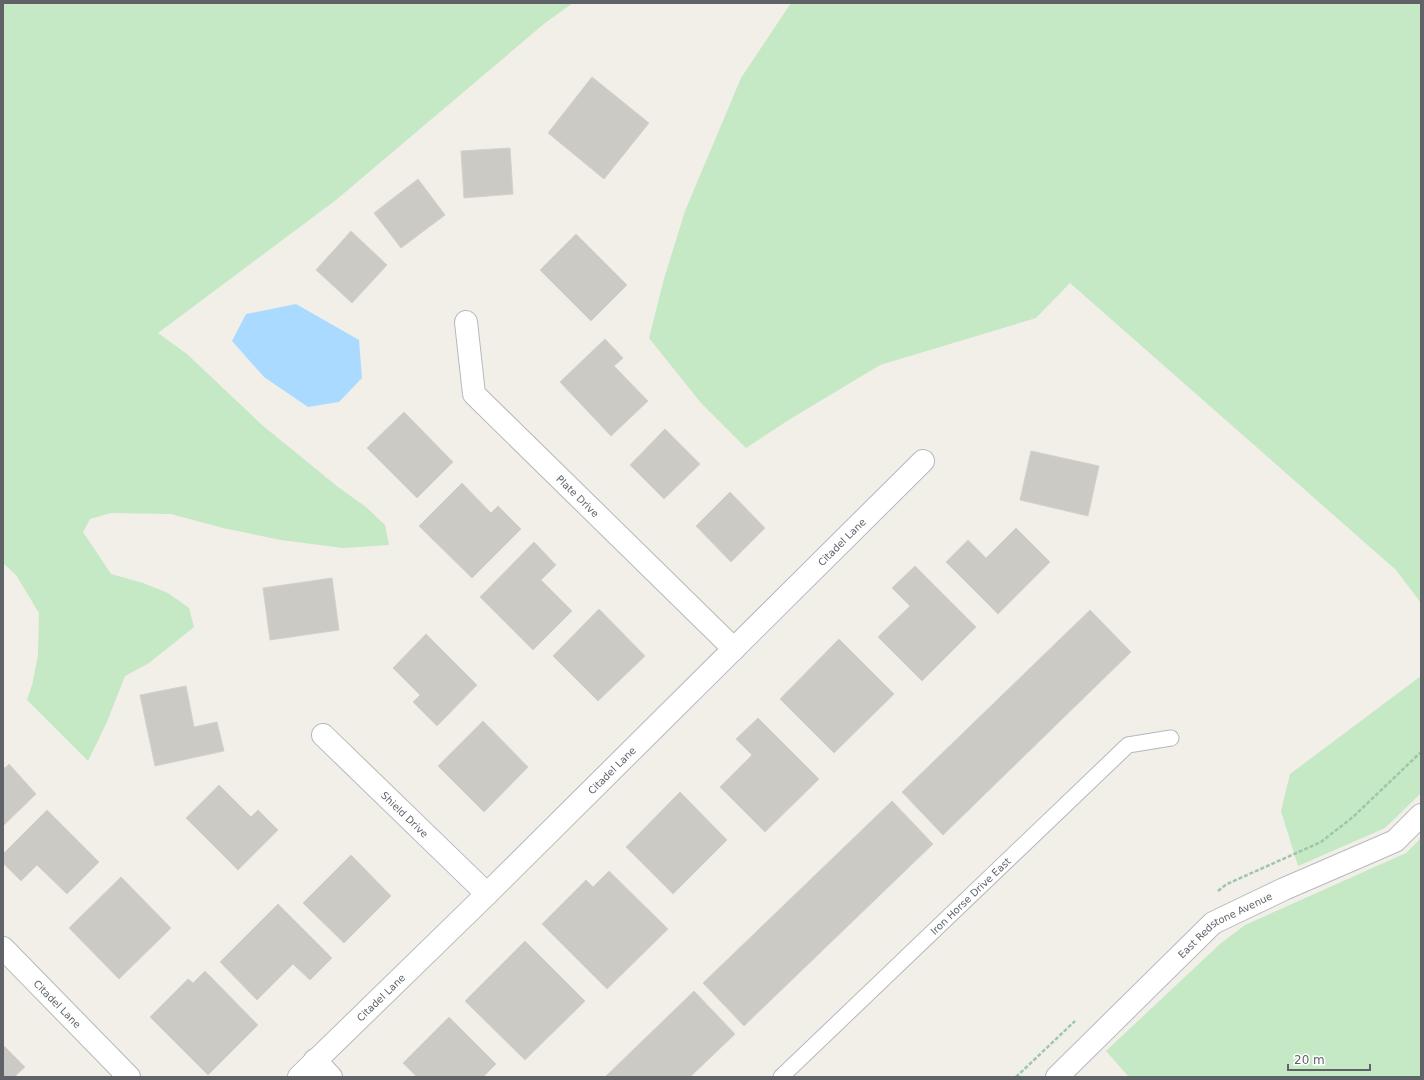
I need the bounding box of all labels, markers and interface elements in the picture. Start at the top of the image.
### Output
street label: Plate Drive [554,473,601,519]
street label: Citadel Lane [816,516,868,568]
street label: Citadel Lane [586,745,638,797]
street label: Shield Drive [379,790,430,840]
street label: Iron Horse Drive East [928,855,1013,937]
street label: East Redstone Avenue [1176,891,1274,960]
street label: Citadel Lane [355,972,407,1024]
street label: Citadel Lane [31,978,83,1030]
scale bar [1288,1046,1370,1072]
text: 20 m [1294,1053,1325,1067]

